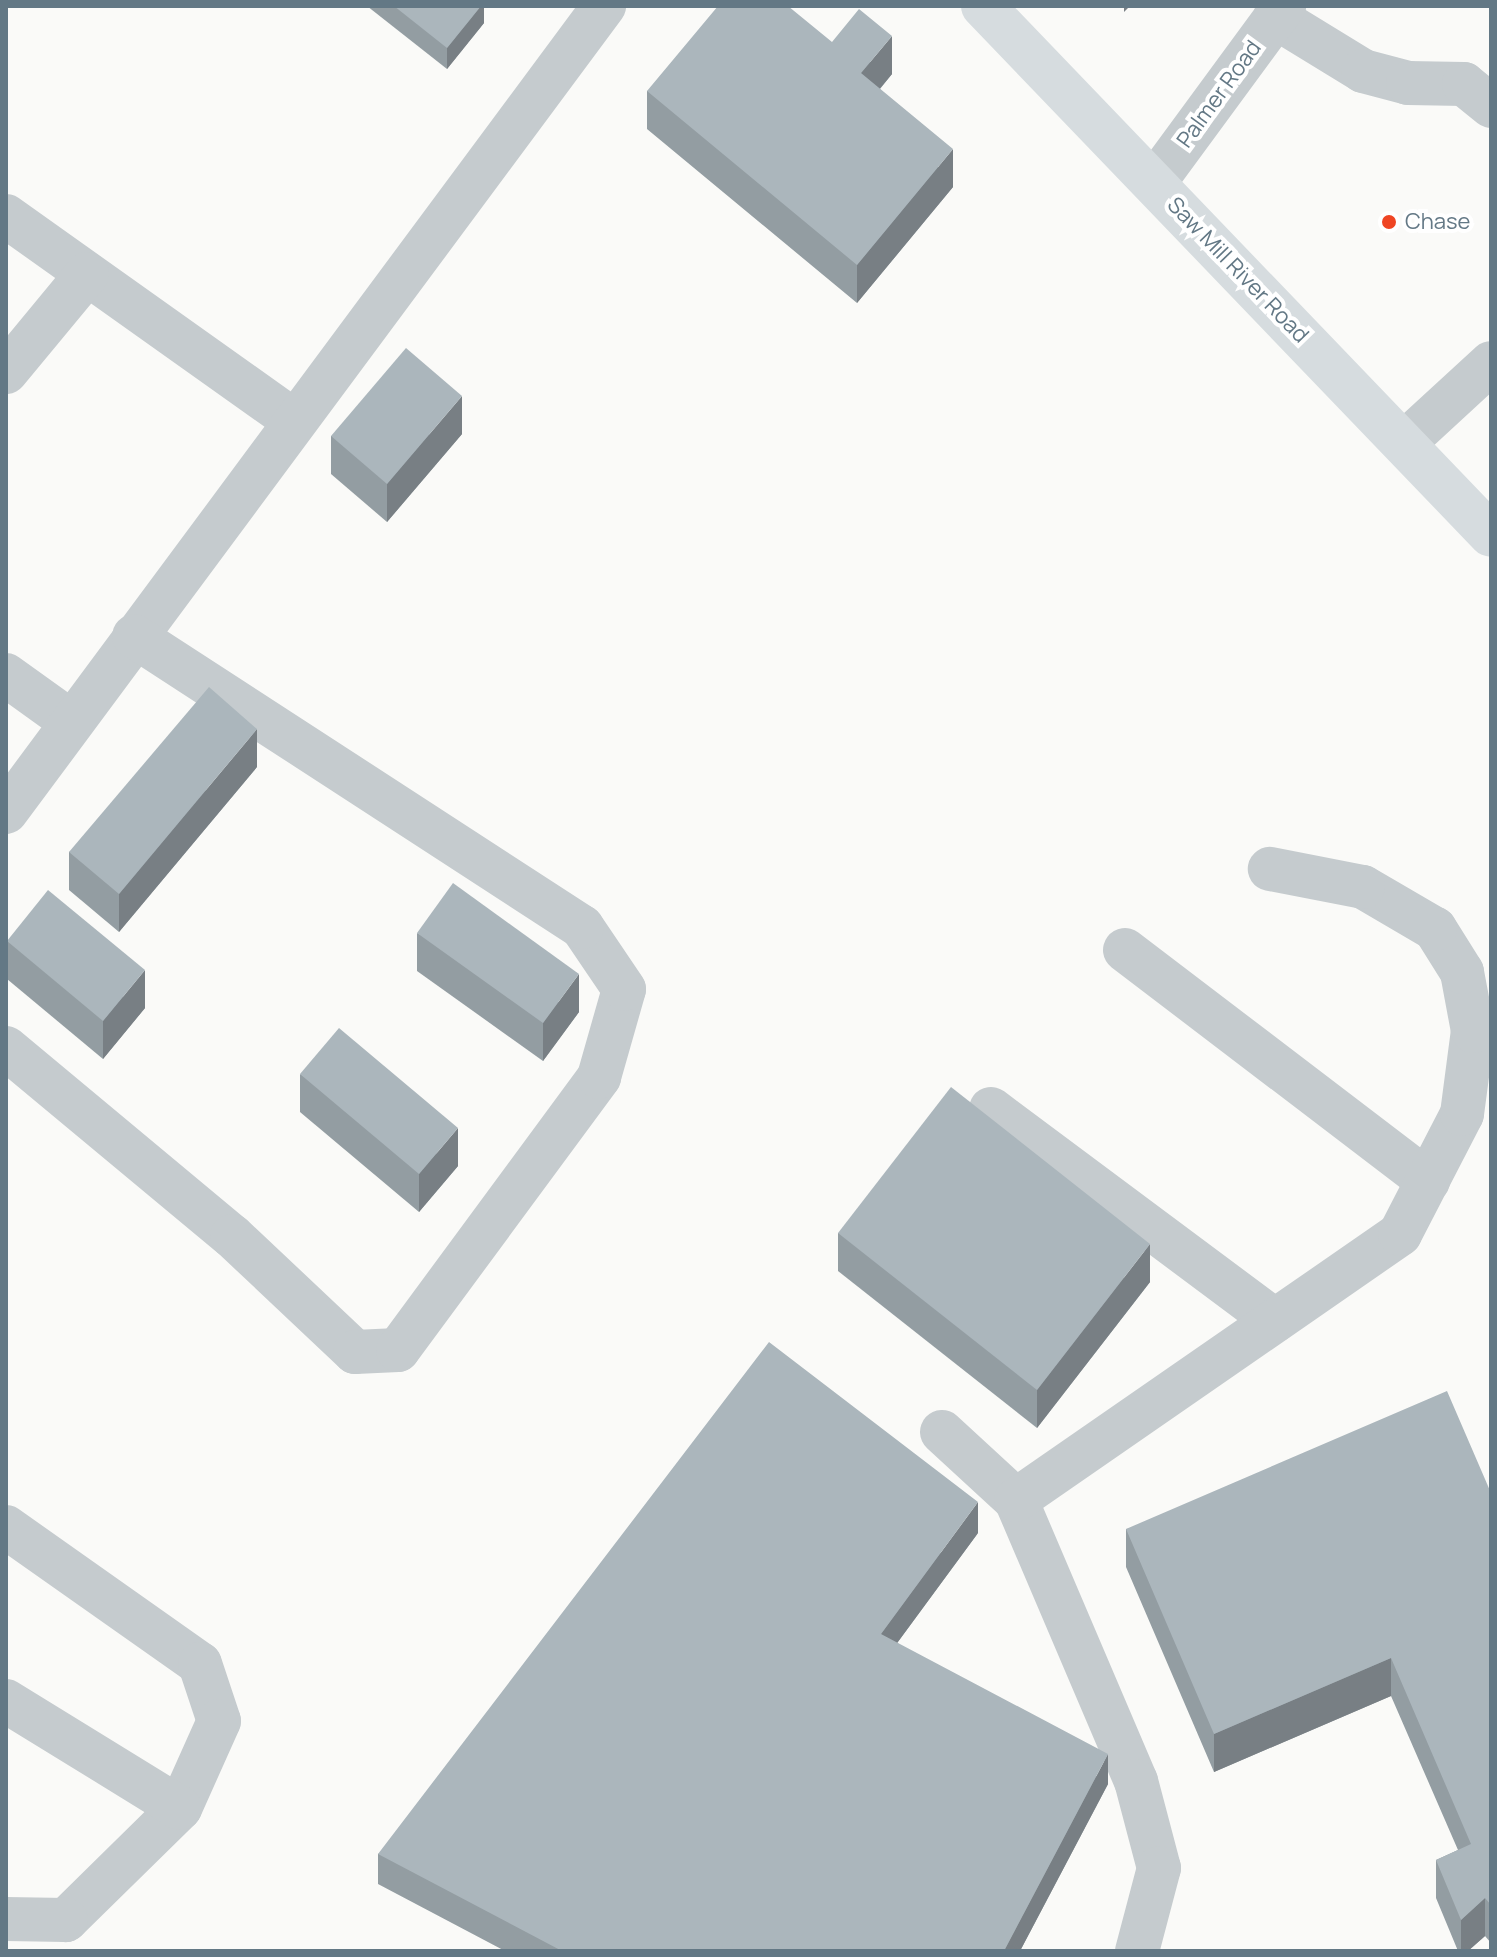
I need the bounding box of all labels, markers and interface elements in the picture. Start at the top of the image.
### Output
street label: Palmer Road [1171,35,1267,153]
street label: Saw Mill River Road [1162,192,1314,348]
place label: Chase [1405,209,1470,235]
marker: Chase [1380,213,1398,231]

